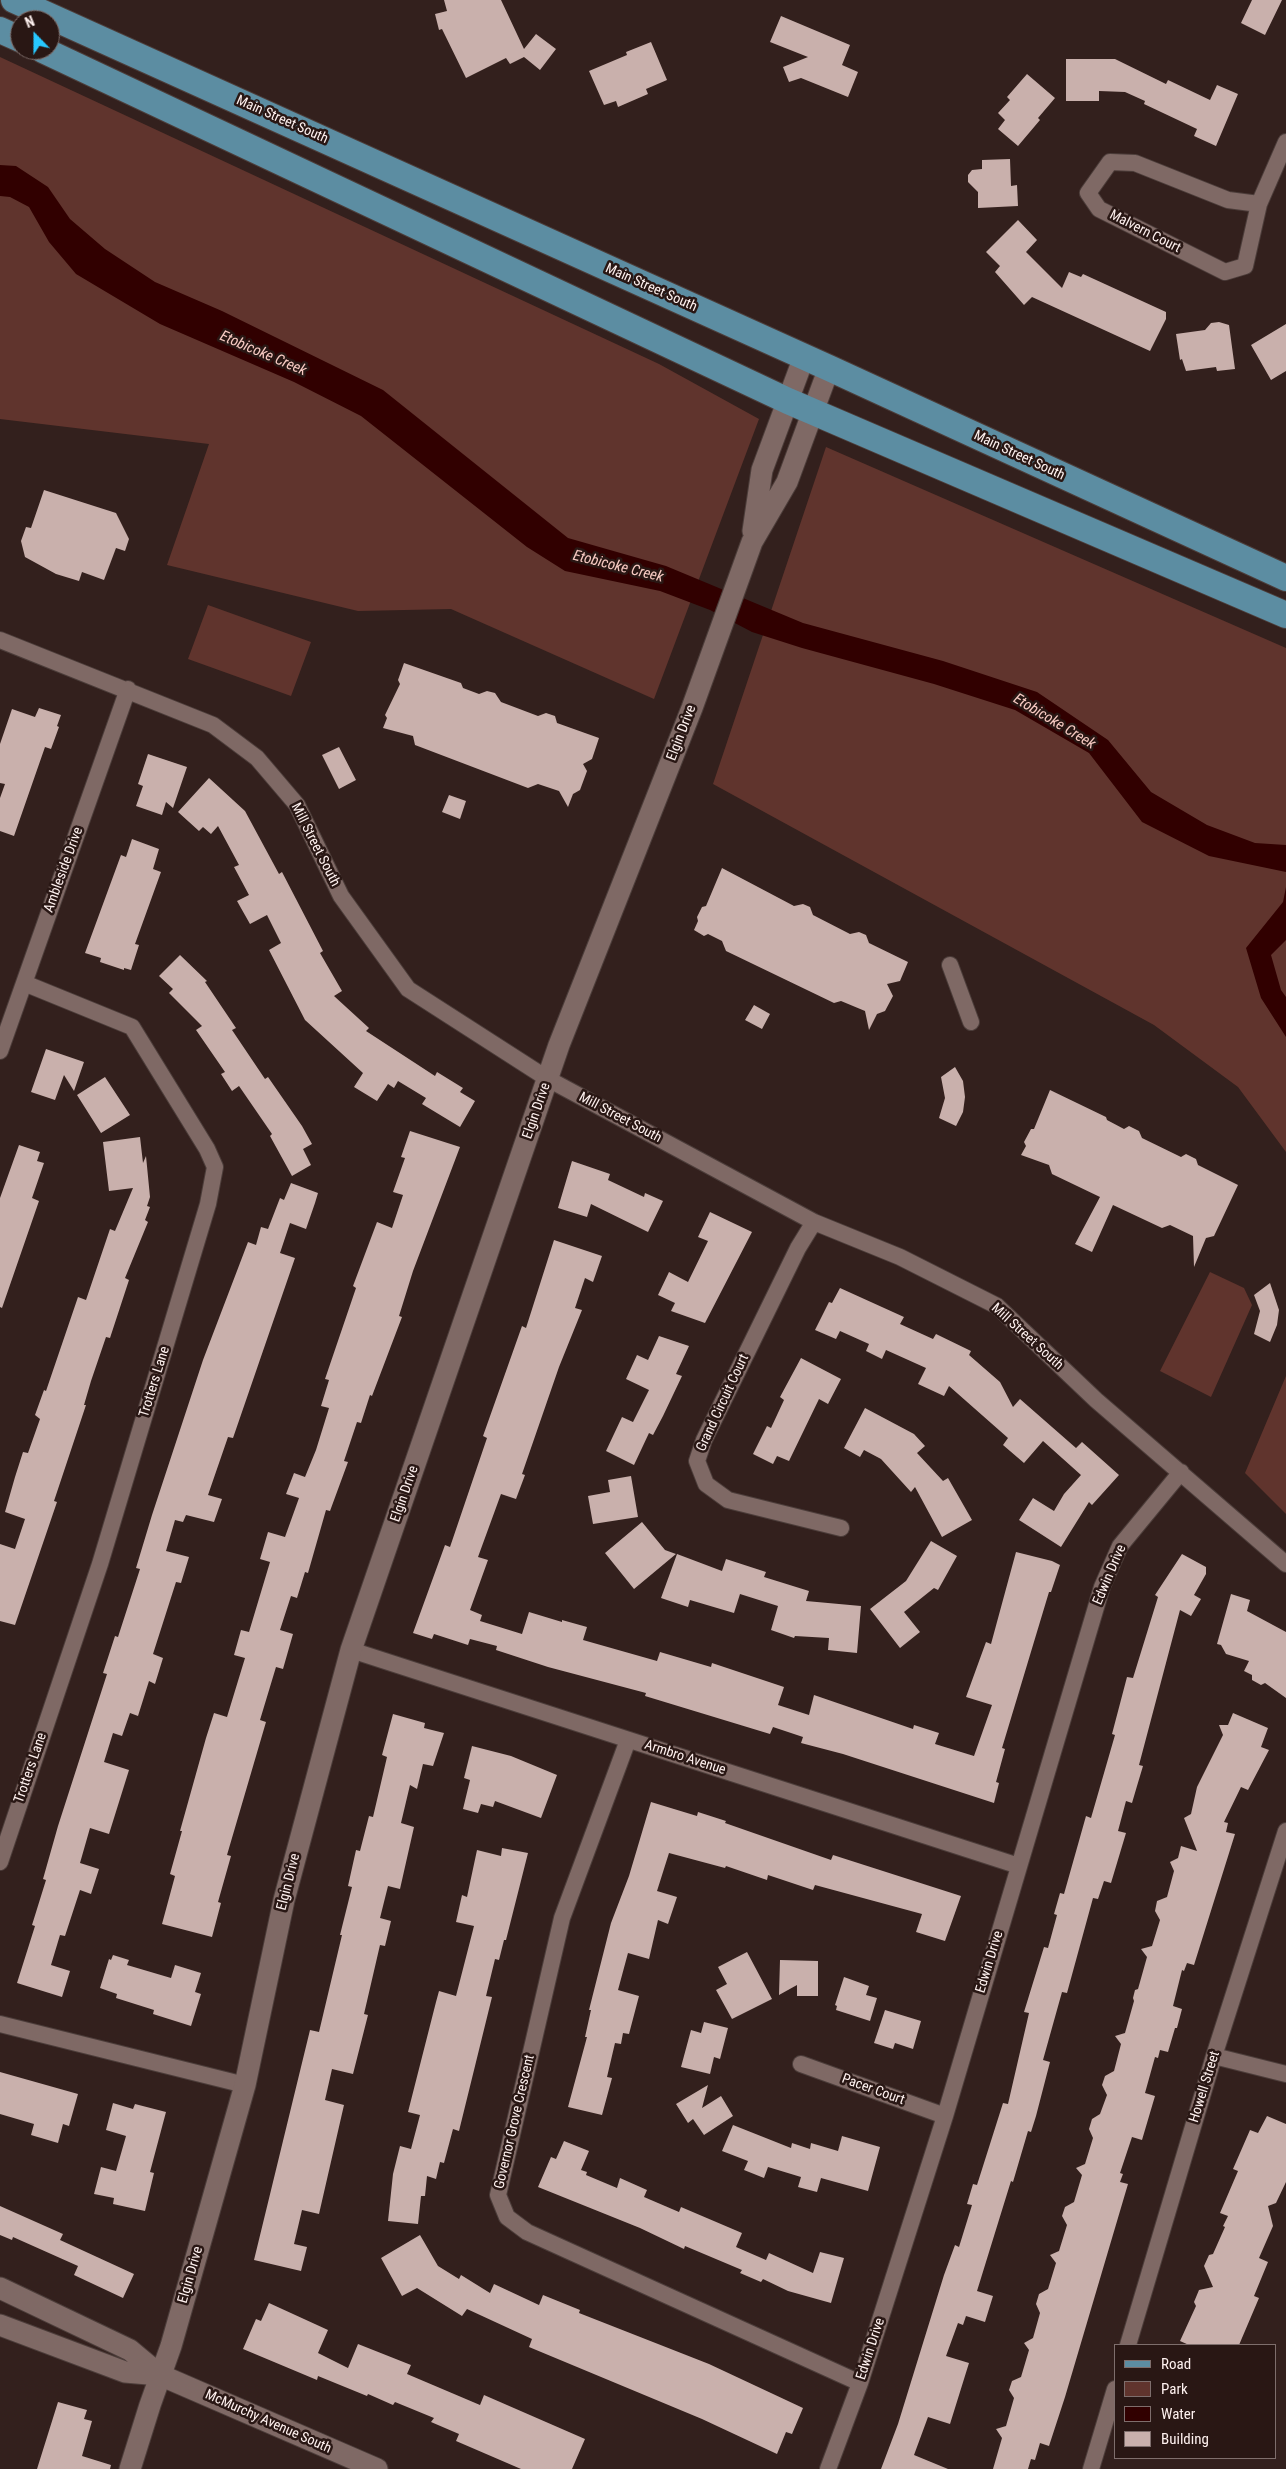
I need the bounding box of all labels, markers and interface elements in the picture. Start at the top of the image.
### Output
north arrow [10,10,60,60]
text: N [23,13,37,31]
street label: Main Street South [234,92,330,148]
street label: Malvern Court [1107,207,1183,257]
street label: Main Street South [603,260,699,316]
water label: Etobicoke Creek [217,328,309,380]
street label: Main Street South [971,428,1067,484]
water label: Etobicoke Creek [571,547,665,587]
water label: Etobicoke Creek [1010,690,1098,754]
street label: Elgin Drive [664,703,700,763]
street label: Mill Street South [287,800,343,890]
street label: Ambleside Drive [41,825,87,915]
street label: Elgin Drive [520,1081,554,1141]
street label: Mill Street South [576,1089,664,1147]
street label: Mill Street South [987,1300,1067,1374]
street label: Trotters Lane [136,1344,174,1420]
street label: Grand Circuit Court [693,1352,753,1454]
street label: Elgin Drive [388,1464,422,1524]
street label: Edwin Drive [1090,1542,1130,1608]
street label: Trotters Lane [11,1731,51,1805]
street label: Armbro Avenue [642,1737,728,1779]
street label: Elgin Drive [274,1852,304,1912]
street label: Edwin Drive [973,1929,1007,1995]
street label: Howell Street [1186,2049,1224,2125]
street label: Governor Grove Crescent [491,2053,539,2191]
street label: Pacer Court [839,2071,907,2109]
street label: Elgin Drive [175,2245,207,2305]
street label: Edwin Drive [853,2316,889,2382]
legend [1114,2344,1276,2459]
text: Road [1161,2355,1191,2373]
text: Park [1161,2380,1188,2398]
street label: McMurchy Avenue South [202,2387,334,2457]
text: Water [1161,2405,1195,2423]
text: Building [1161,2430,1209,2448]

